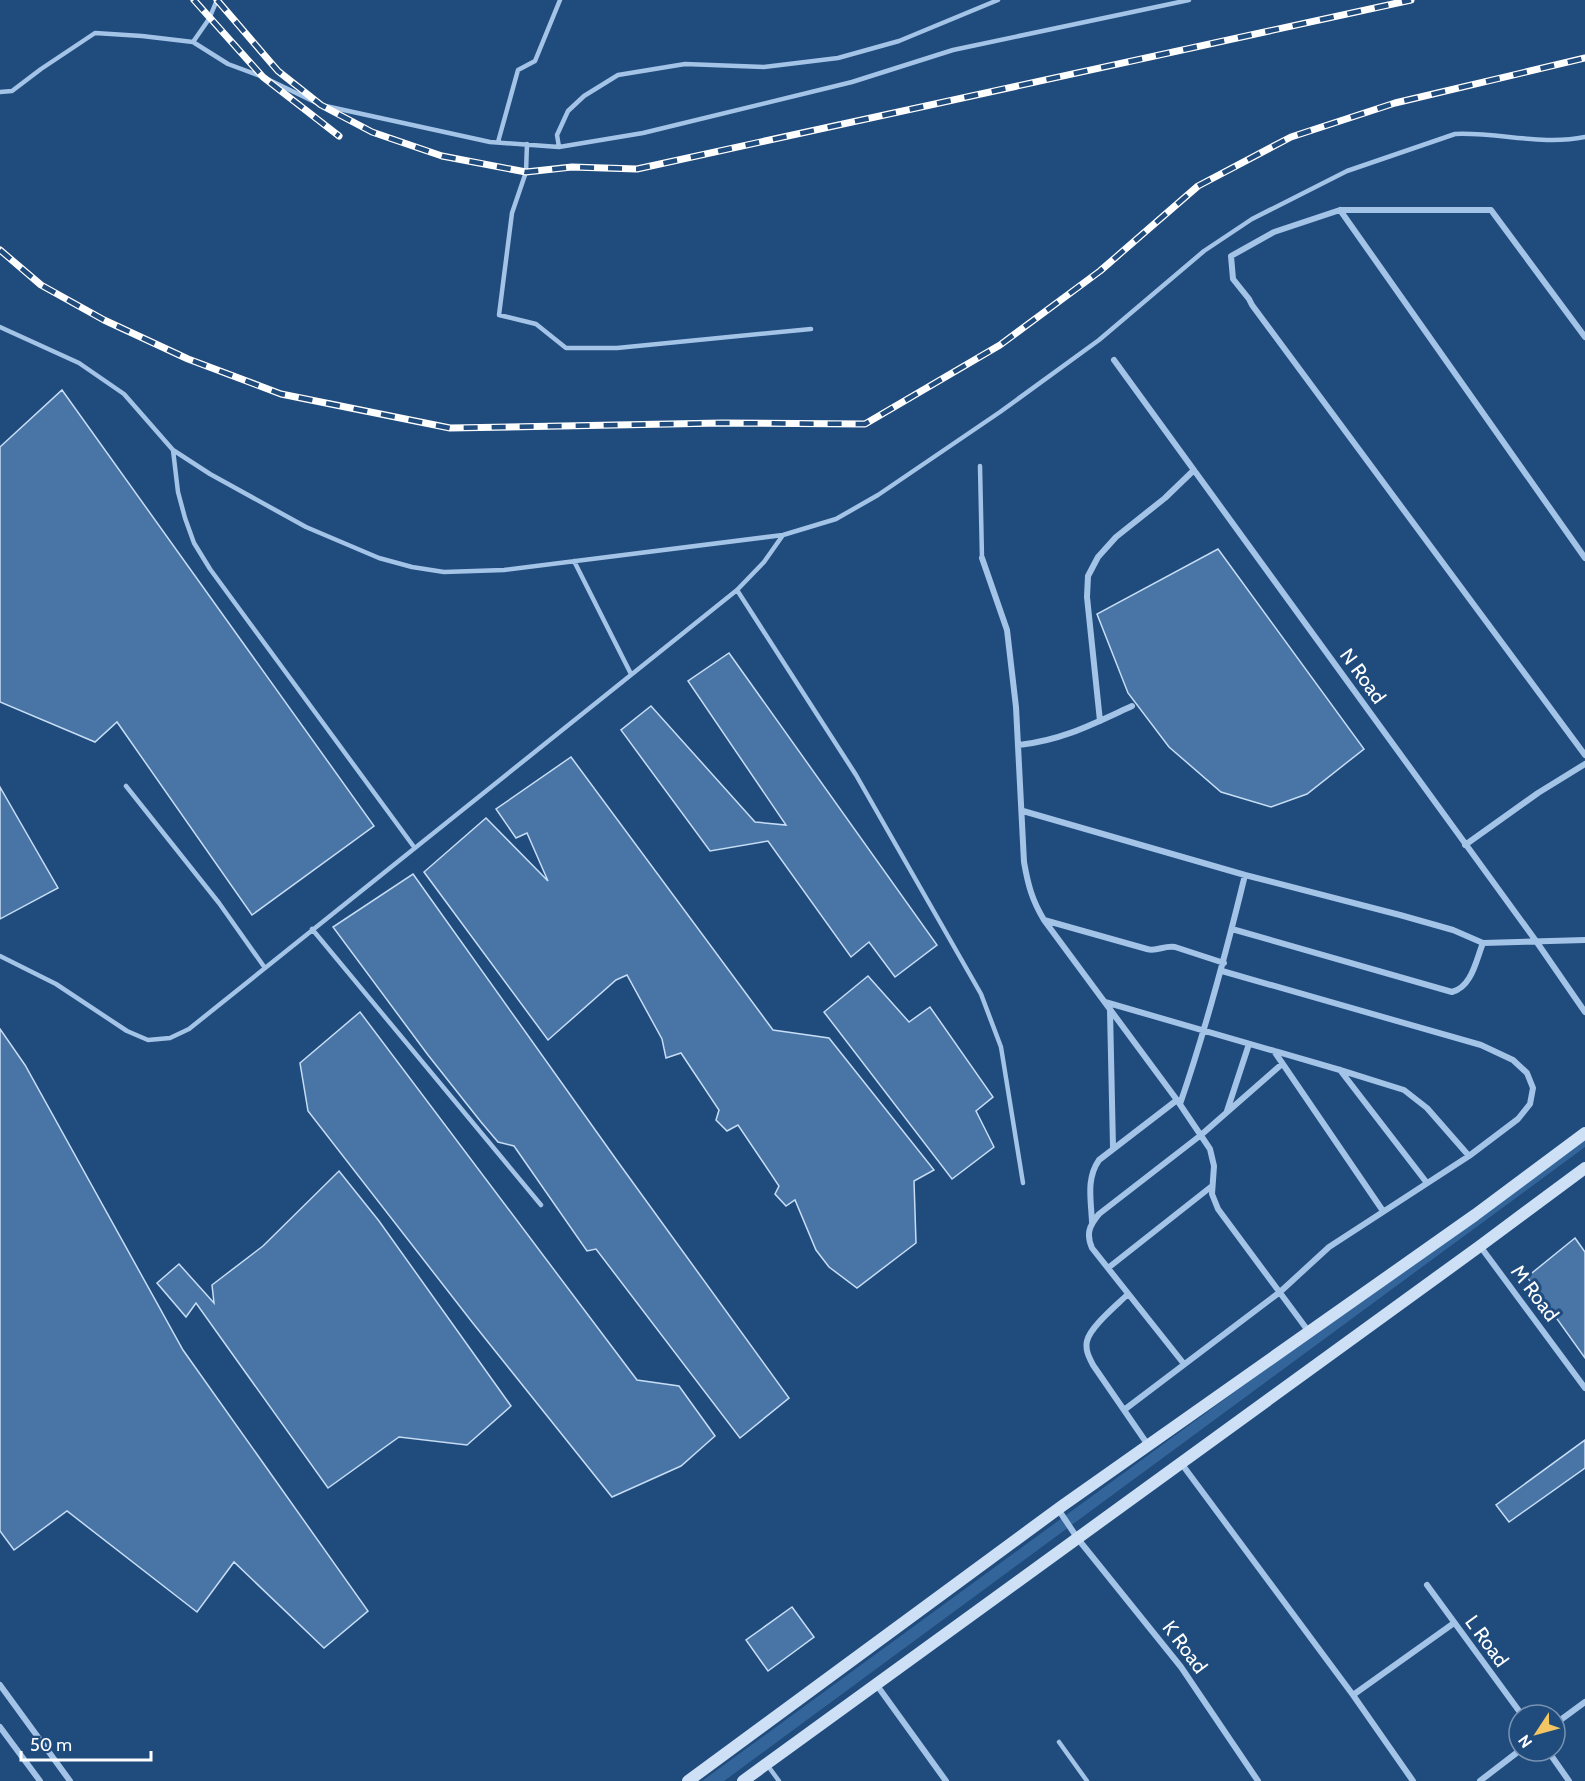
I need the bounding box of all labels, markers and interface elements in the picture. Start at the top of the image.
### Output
street label: N Road [1335,644,1391,708]
street label: M Road [1506,1260,1564,1326]
street label: L Road [1460,1611,1514,1671]
street label: K Road [1158,1616,1212,1678]
north arrow [1507,1703,1567,1763]
scale bar [21,1724,152,1762]
text: N [1514,1731,1536,1752]
text: 50 m [30,1734,72,1756]

